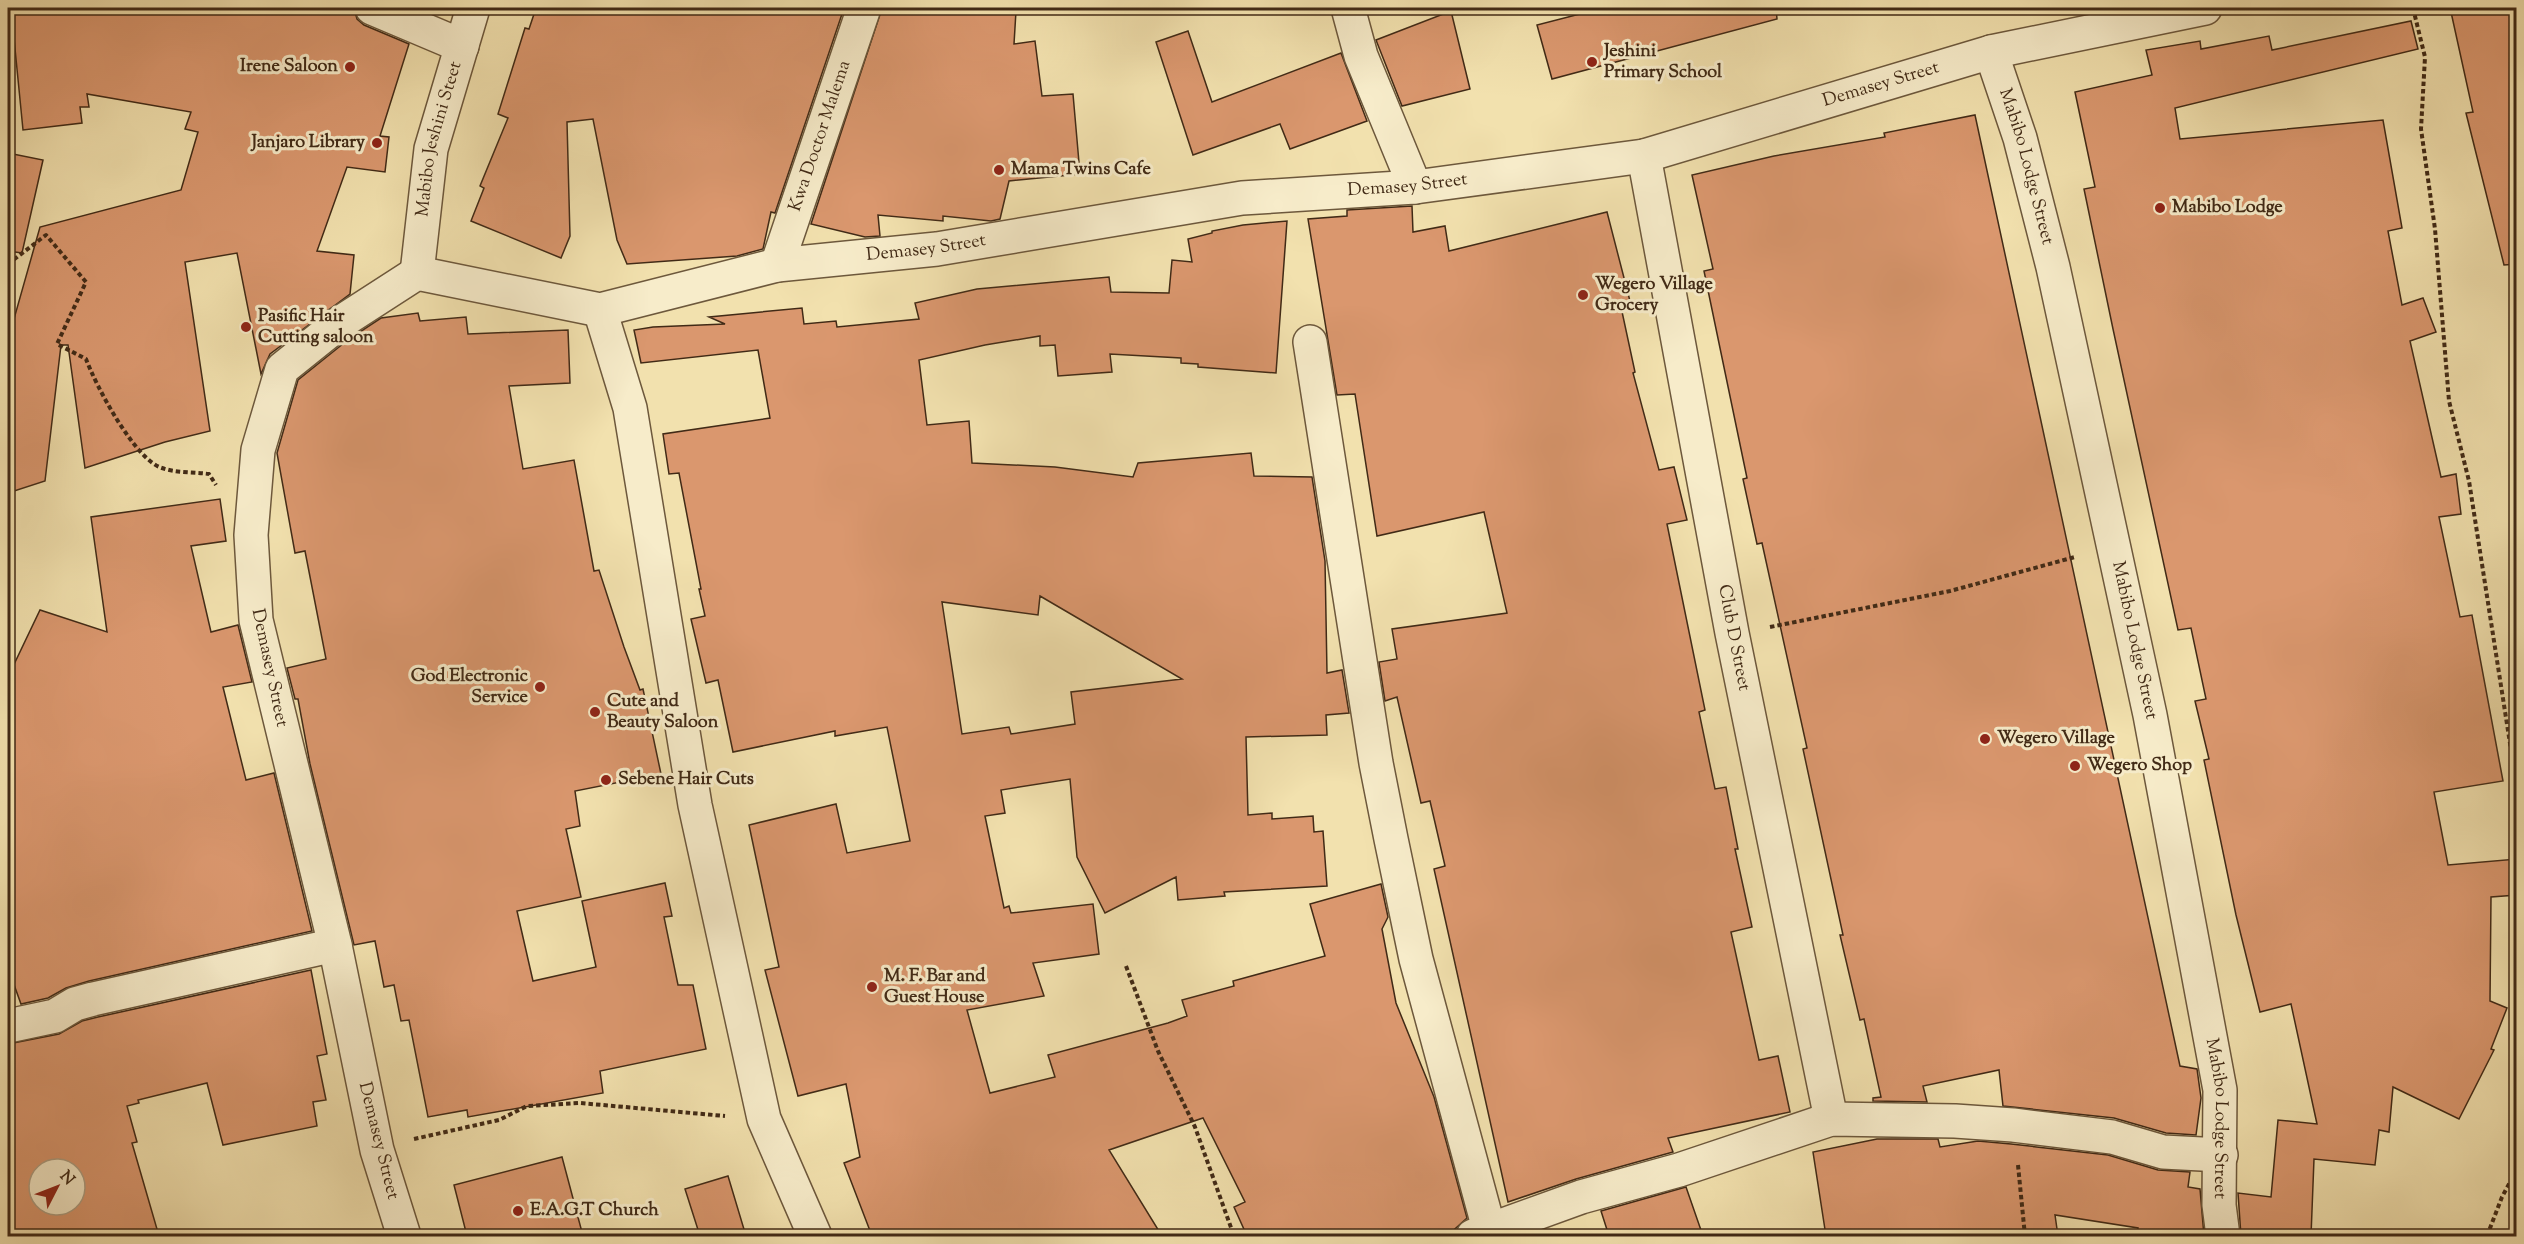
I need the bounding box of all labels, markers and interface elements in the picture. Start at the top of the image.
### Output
place label: Jeshini Primary School [1602,39,1723,86]
place label: Irene Saloon [240,54,338,80]
marker: Jeshini Primary School [1585,55,1599,69]
street label: Demasey Street [1820,55,1943,115]
street label: Kwa Doctor Malema [783,57,858,215]
street label: Mabibo Jeshini Steet [410,58,469,218]
marker: Irene Saloon [343,60,357,74]
street label: Mabibo Lodge Street [1991,85,2060,248]
place label: Janjaro Library [250,130,365,156]
marker: Janjaro Library [370,136,384,150]
place label: Mama Twins Cafe [1011,157,1151,183]
marker: Mama Twins Cafe [992,163,1006,177]
street label: Demasey Street [1347,167,1469,204]
place label: Mabibo Lodge [2172,195,2283,221]
marker: Mabibo Lodge [2153,201,2167,215]
street label: Demasey Street [865,228,988,269]
place label: Wegero Village Grocery [1595,272,1713,319]
marker: Wegero Village Grocery [1576,288,1590,302]
place label: Pasific Hair Cutting saloon [258,304,374,351]
marker: Pasific Hair Cutting saloon [239,320,253,334]
street label: Mabibo Lodge Street [2104,559,2164,722]
street label: Club D Street [1710,582,1756,693]
street label: Demasey Street [244,606,294,730]
place label: God Electronic Service [411,664,529,711]
marker: God Electronic Service [533,680,547,694]
place label: Cute and Beauty Saloon [607,689,719,736]
marker: Cute and Beauty Saloon [588,705,602,719]
place label: Wegero Village [1997,726,2115,752]
marker: Wegero Village [1978,732,1992,746]
place label: Wegero Shop [2087,753,2192,779]
marker: Wegero Shop [2068,759,2082,773]
place label: Sebene Hair Cuts [618,767,754,793]
marker: Sebene Hair Cuts [599,773,613,787]
place label: M. F. Bar and Guest House [884,964,986,1011]
marker: M. F. Bar and Guest House [865,980,879,994]
street label: Mabibo Lodge Street [2198,1036,2233,1199]
street label: Demasey Street [351,1079,405,1203]
north arrow [27,1157,87,1217]
text: N [53,1166,79,1191]
place label: E.A.G.T Church [530,1198,659,1224]
marker: E.A.G.T Church [511,1204,525,1218]

